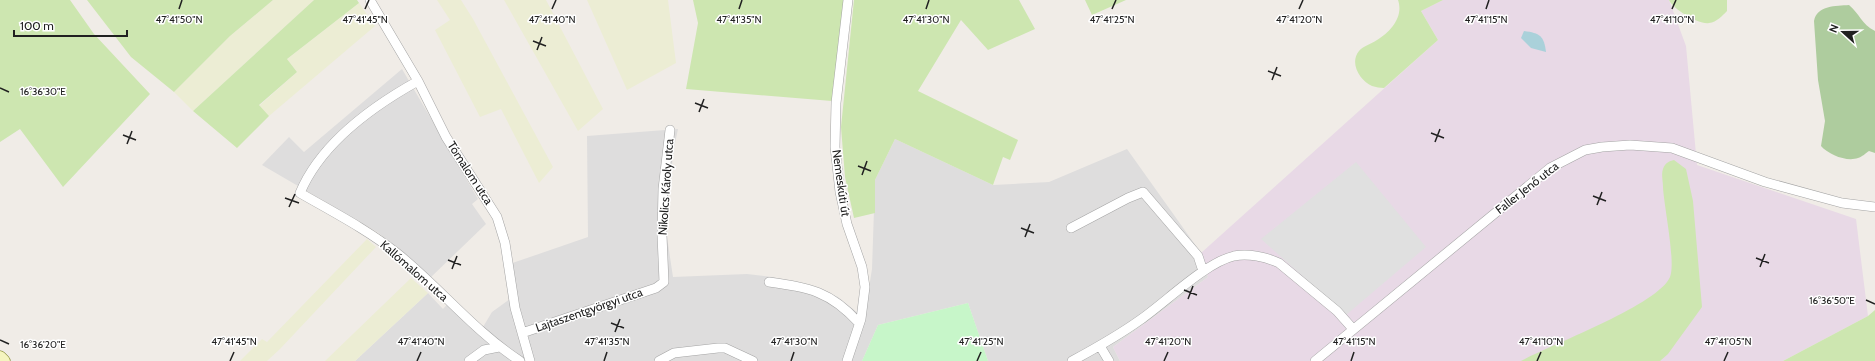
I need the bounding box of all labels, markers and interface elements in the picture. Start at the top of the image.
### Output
scale bar [14,12,127,38]
north arrow [1823,12,1863,52]
text: 47°41'50"N [156,13,202,26]
text: 47°41'45"N [342,13,388,26]
text: 47°41'40"N [528,13,576,26]
text: 47°41'35"N [716,13,762,26]
text: 47°41'30"N [903,13,949,26]
text: 47°41'25"N [1089,13,1135,26]
text: 47°41'20"N [1276,13,1322,26]
text: 47°41'15"N [1464,13,1508,26]
text: 47°41'10"N [1650,13,1694,26]
text: 100 m [20,18,54,33]
text: N [1826,22,1842,35]
text: 16°36'30"E [20,85,66,98]
street label: Tómalom utca [444,138,497,207]
street label: Nikolics Károly utca [655,138,676,236]
street label: Nemeskúti út [829,149,854,217]
street label: Faller Jenő utca [1492,158,1561,217]
street label: Kallómalom utca [377,237,452,304]
street label: Lajtaszentgyörgyi utca [533,284,645,335]
text: 16°36'50"E [1809,294,1855,307]
text: 47°41'45"N [211,335,257,348]
text: 47°41'40"N [397,335,445,348]
text: 47°41'35"N [584,335,630,348]
text: 47°41'30"N [771,335,817,348]
text: 47°41'25"N [958,335,1004,348]
text: 47°41'20"N [1145,335,1191,348]
text: 47°41'15"N [1332,335,1376,348]
text: 47°41'10"N [1519,335,1563,348]
text: 47°41'05"N [1705,335,1751,348]
text: 16°36'20"E [20,338,66,351]

